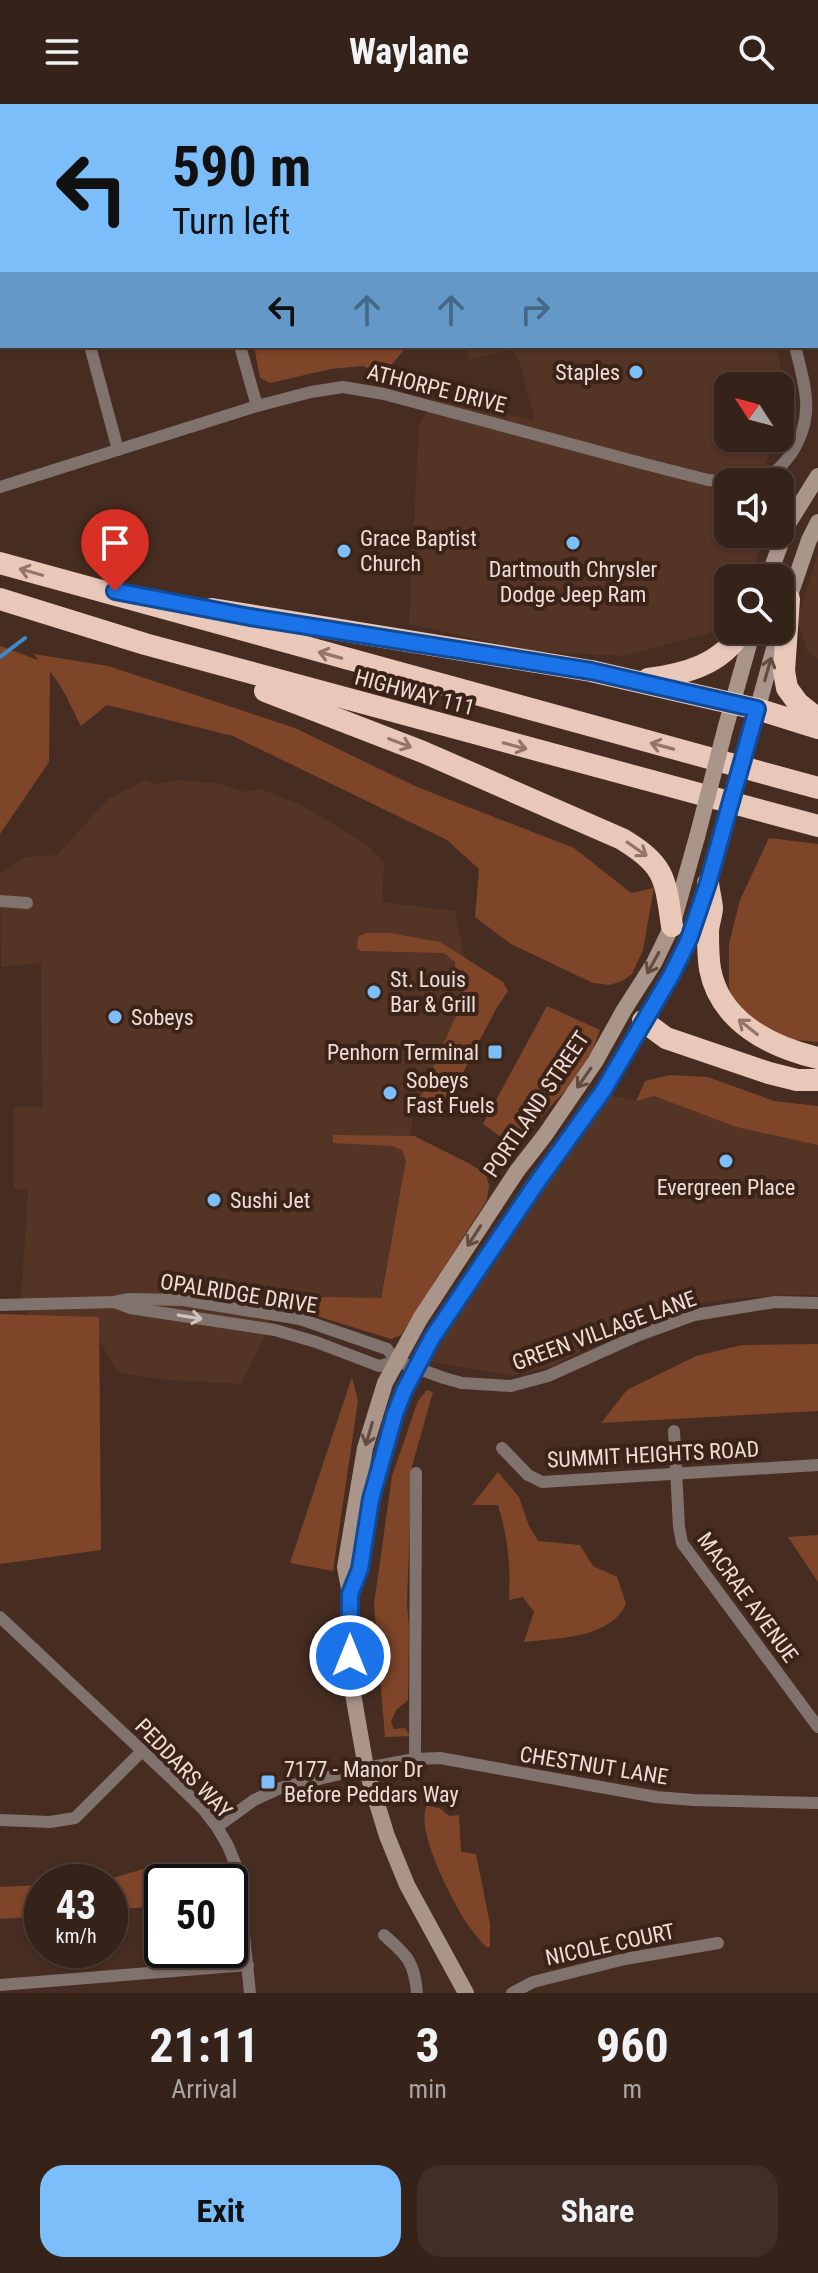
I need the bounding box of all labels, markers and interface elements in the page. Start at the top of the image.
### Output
icon: menu [40,30,84,74]
icon: search [734,30,778,74]
text: Waylane [349,31,469,73]
text: 590 m [172,134,311,200]
icon: left [40,136,144,240]
text: Turn left [172,201,290,243]
icon: left [261,288,305,332]
icon: ahead [345,288,389,332]
icon: ahead [429,288,473,332]
icon: right [513,288,557,332]
street label: ATHORPE DRIVE [365,359,509,418]
place label: Staples [555,360,620,385]
marker: Staples [627,363,645,381]
north arrow [714,372,794,452]
map controls [714,372,794,644]
button: sound [714,468,794,548]
pin [81,509,149,591]
icon: arrive [93,521,137,565]
place label: Grace Baptist Church [360,526,477,576]
marker: Dartmouth Chrysler Dodge Jeep Ram [564,534,582,552]
marker: Grace Baptist Church [335,542,353,560]
place label: Dartmouth Chrysler Dodge Jeep Ram [489,557,658,607]
one-way arrow [18,564,44,579]
button: search [714,564,794,644]
one-way arrow [317,647,343,662]
one-way arrow [761,657,776,683]
street label: HIGHWAY 111 [352,664,477,720]
one-way arrow [387,737,412,751]
one-way arrow [649,737,675,752]
one-way arrow [502,739,528,754]
one-way arrow [626,841,648,857]
one-way arrow [645,951,661,974]
place label: St. Louis Bar & Grill [390,967,476,1017]
marker: St. Louis Bar & Grill [365,983,383,1001]
place label: Sobeys [131,1005,194,1030]
marker: Sobeys [106,1008,124,1026]
one-way arrow [738,1018,759,1036]
street label: PORTLAND STREET [478,1027,594,1182]
place label: Penhorn Terminal [327,1040,479,1065]
marker: Penhorn Terminal [486,1043,504,1061]
one-way arrow [576,1066,592,1088]
place label: Sobeys Fast Fuels [406,1068,495,1118]
marker: Sobeys Fast Fuels [381,1084,399,1102]
marker: Evergreen Place [717,1152,735,1170]
place label: Evergreen Place [657,1175,795,1200]
place label: Sushi Jet [230,1188,310,1213]
marker: Sushi Jet [205,1191,223,1209]
one-way arrow [465,1225,482,1247]
street label: OPALRIDGE DRIVE [159,1269,319,1318]
street label: GREEN VILLAGE LANE [509,1286,699,1375]
one-way arrow [177,1311,202,1326]
one-way arrow [361,1420,376,1446]
street label: SUMMIT HEIGHTS ROAD [546,1436,760,1473]
street label: MACRAE AVENUE [692,1528,803,1667]
position arrow [308,1614,392,1698]
street label: PEDDARS WAY [130,1713,238,1824]
street label: CHESTNUT LANE [518,1741,670,1790]
place label: 7177 - Manor Dr Before Peddars Way [284,1757,459,1807]
marker: 7177 - Manor Dr Before Peddars Way [259,1773,277,1791]
speed limit sign: 50 [144,1864,248,1968]
text: 43 [56,1882,96,1929]
street label: NICOLE COURT [543,1919,677,1970]
text: km/h [55,1924,97,1948]
text: 21:11 [149,2017,259,2074]
text: 3 [416,2017,440,2074]
text: 960 [596,2017,669,2074]
text: Arrival [171,2074,237,2104]
text: min [409,2074,447,2104]
text: m [623,2074,642,2104]
button: Exit [40,2165,401,2257]
button: Share [417,2165,778,2257]

